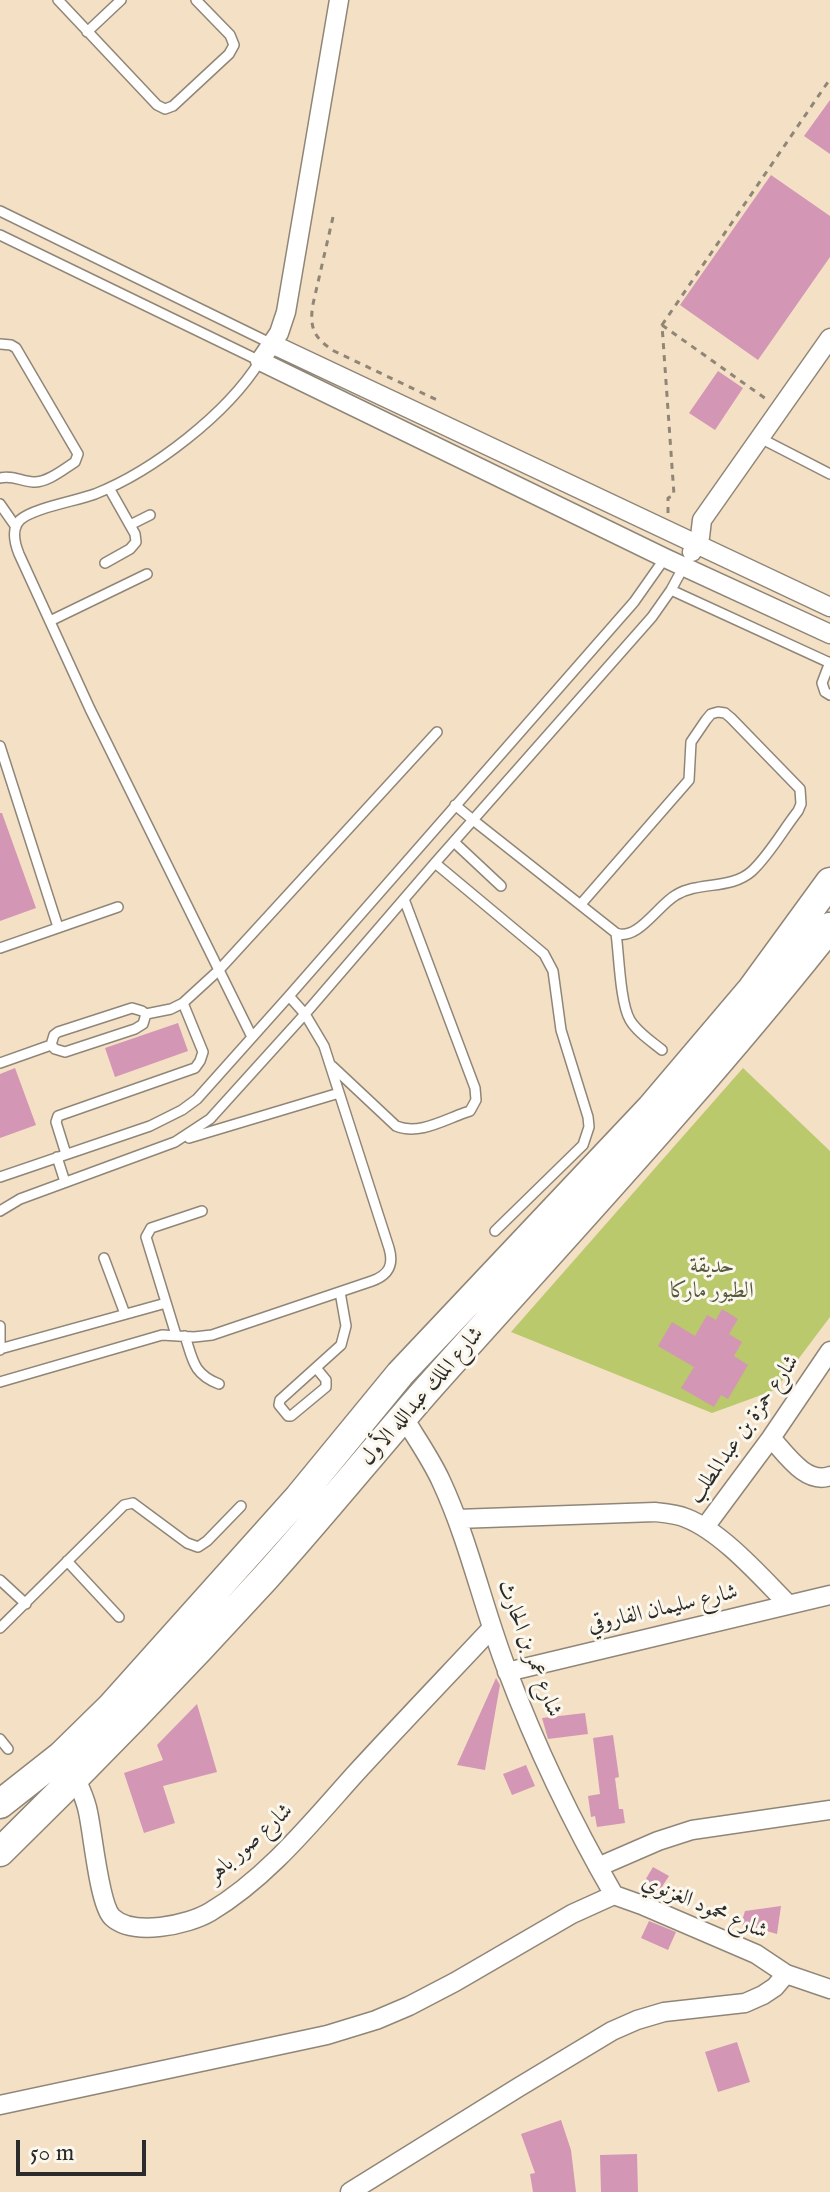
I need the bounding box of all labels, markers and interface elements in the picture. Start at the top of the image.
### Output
park label: حديقة الطيور ماركا [670,1254,754,1306]
street label: شارع الملك عبدالله الأول [355,1322,491,1472]
street label: شارع حمزة بن عبدالمطلب [684,1351,806,1509]
street label: شارع عمر بن الحارث [490,1577,566,1721]
street label: شارع سليمان الفاروقي [585,1580,741,1640]
street label: شارع صور باهر [203,1799,299,1889]
street label: شارع محمود الغزنوي [637,1870,771,1946]
scale bar [20,2124,150,2174]
text: 50 m [30,2138,74,2169]

